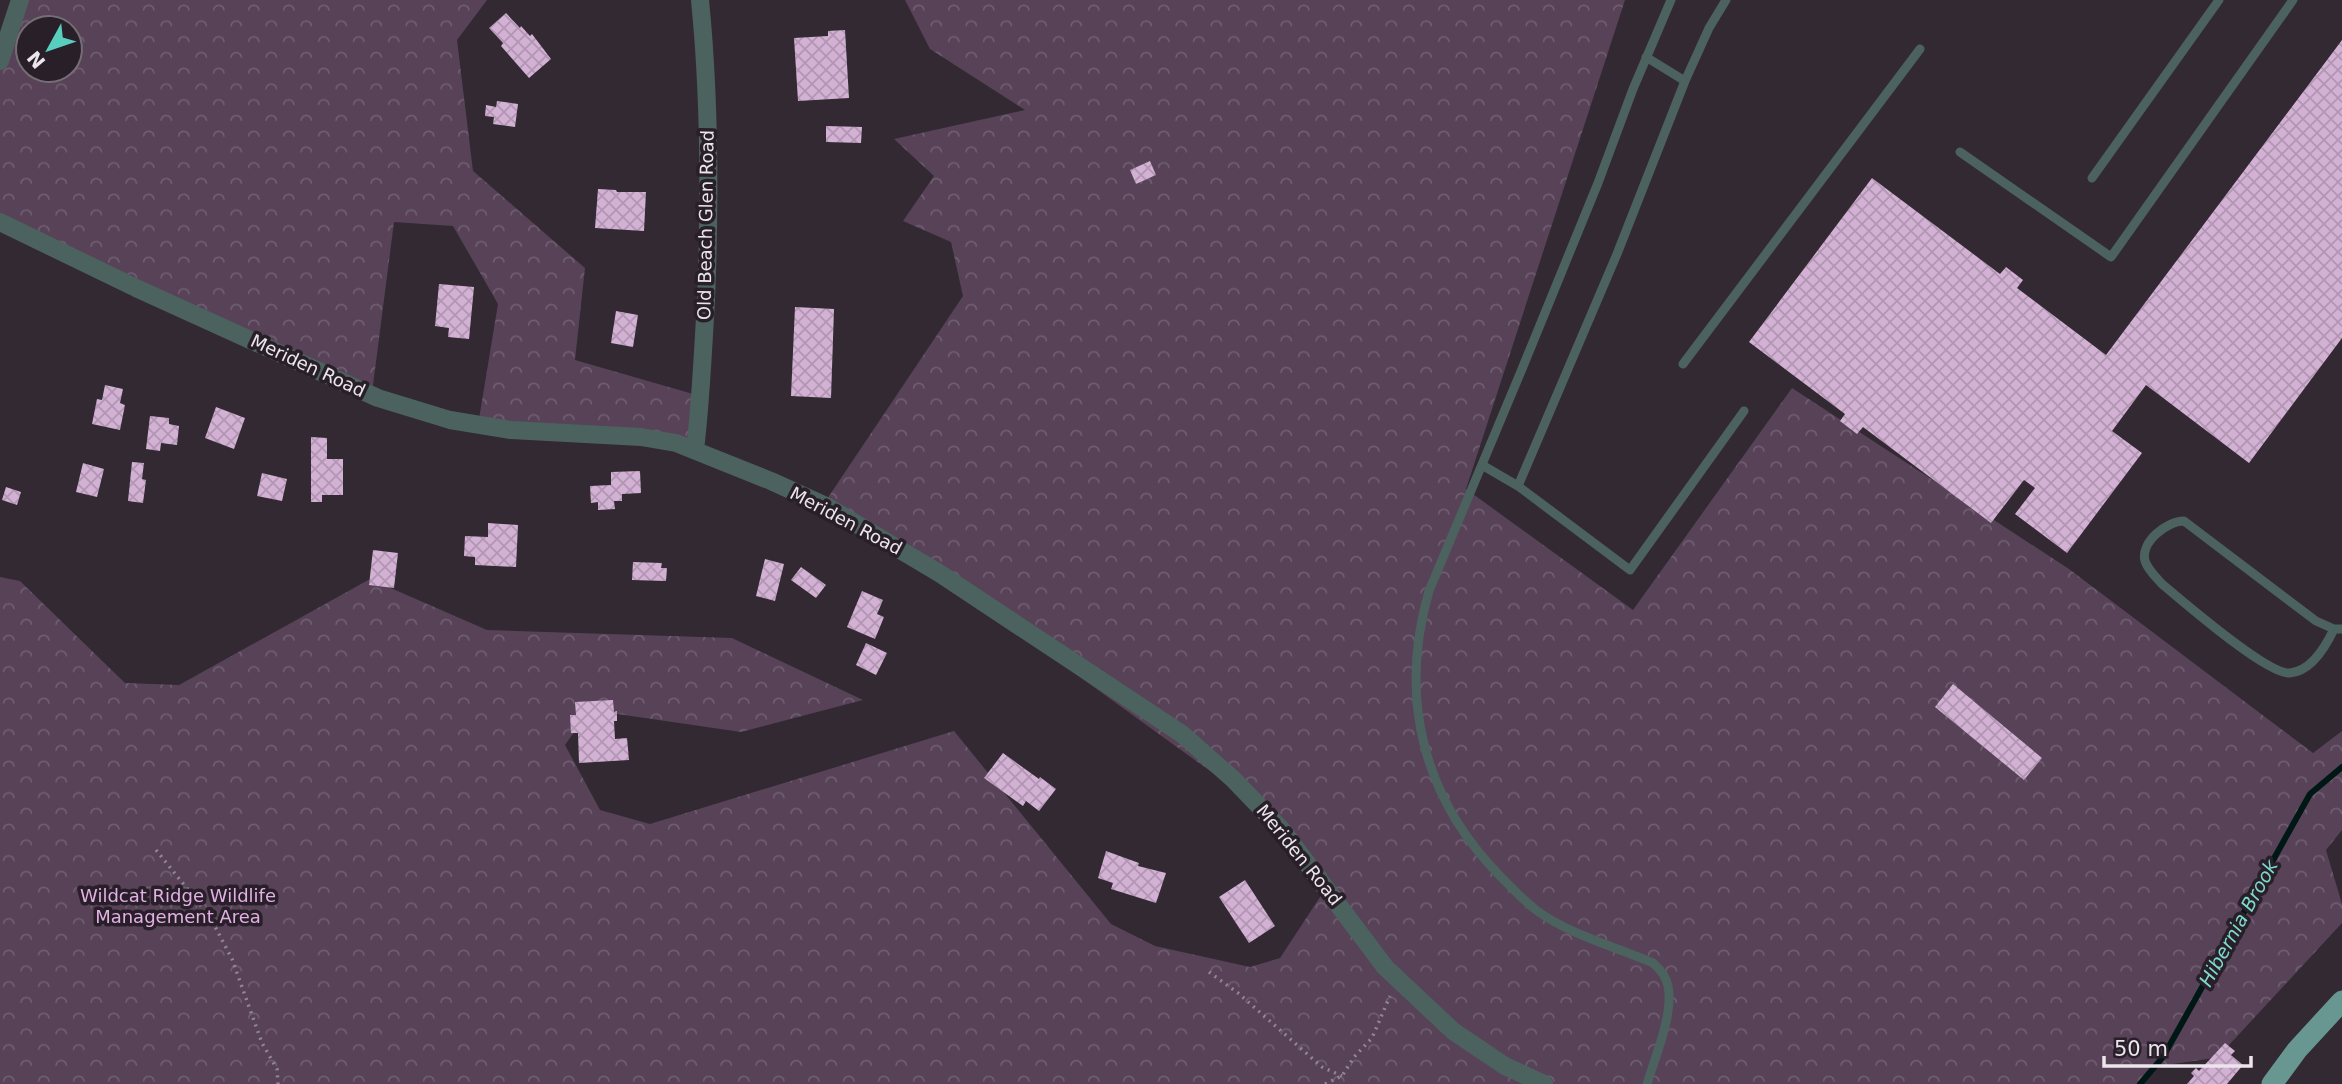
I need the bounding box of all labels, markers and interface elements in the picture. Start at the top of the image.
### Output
north arrow [14,14,84,84]
text: N [22,47,50,73]
street label: Old Beach Glen Road [693,130,718,320]
street label: Meriden Road [248,330,369,401]
street label: Meriden Road [787,482,906,559]
street label: Meriden Road [1252,800,1347,909]
water label: Hibernia Brook [2194,855,2282,990]
park label: Wildcat Ridge Wildlife Management Area [80,885,276,927]
scale bar [2104,1024,2251,1068]
text: 50 m [2114,1037,2168,1061]

